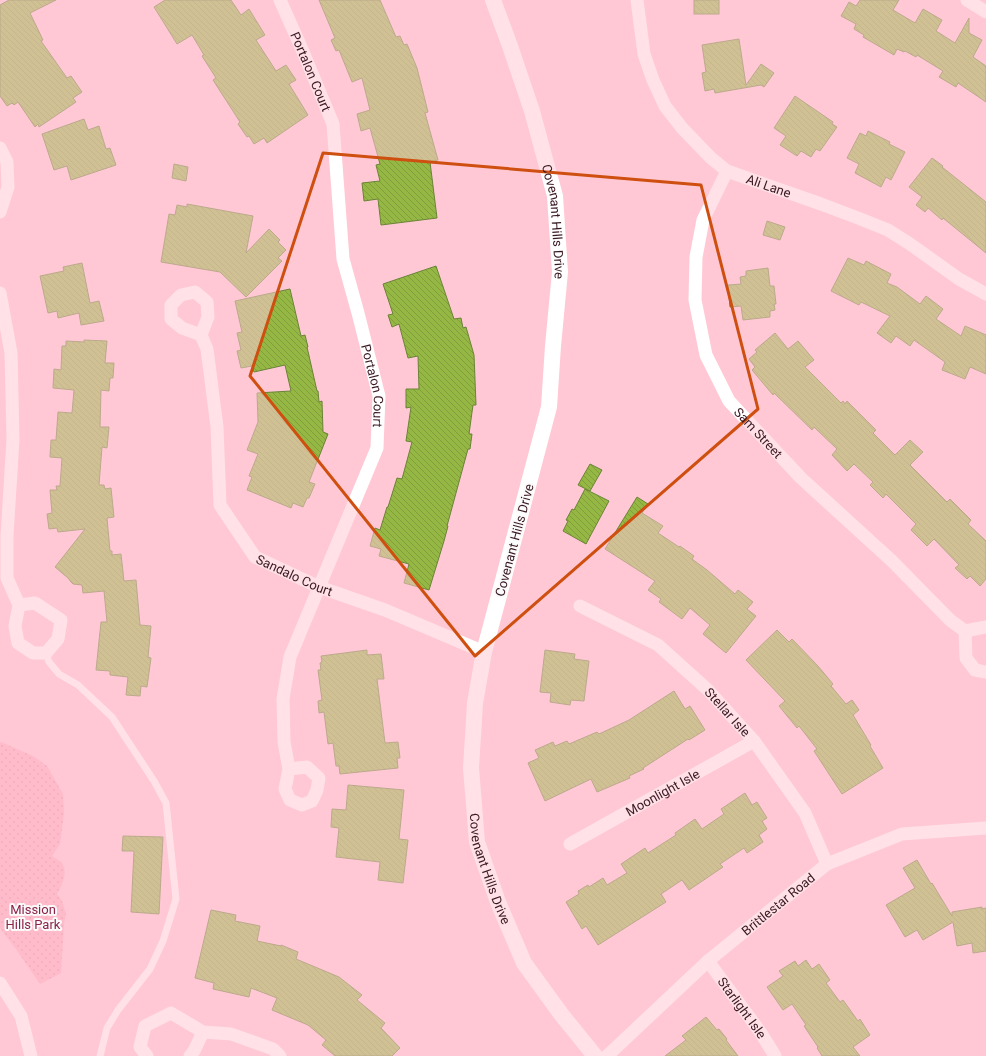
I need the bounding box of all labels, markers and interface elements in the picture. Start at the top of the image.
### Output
street label: Portalon Court [287,30,334,114]
street label: Covenant Hills Drive [539,163,567,280]
street label: Ali Lane [744,171,793,201]
street label: Portalon Court [358,343,386,428]
street label: Sam Street [731,405,785,461]
street label: Covenant Hills Drive [492,482,537,598]
street label: Sandalo Court [254,552,334,599]
street label: Stellar Isle [702,685,753,740]
street label: Moonlight Isle [623,766,702,819]
street label: Covenant Hills Drive [467,813,514,927]
street label: Brittlestar Road [739,870,818,939]
park label: Mission Hills Park [6,902,61,932]
street label: Starlight Isle [715,975,769,1041]

